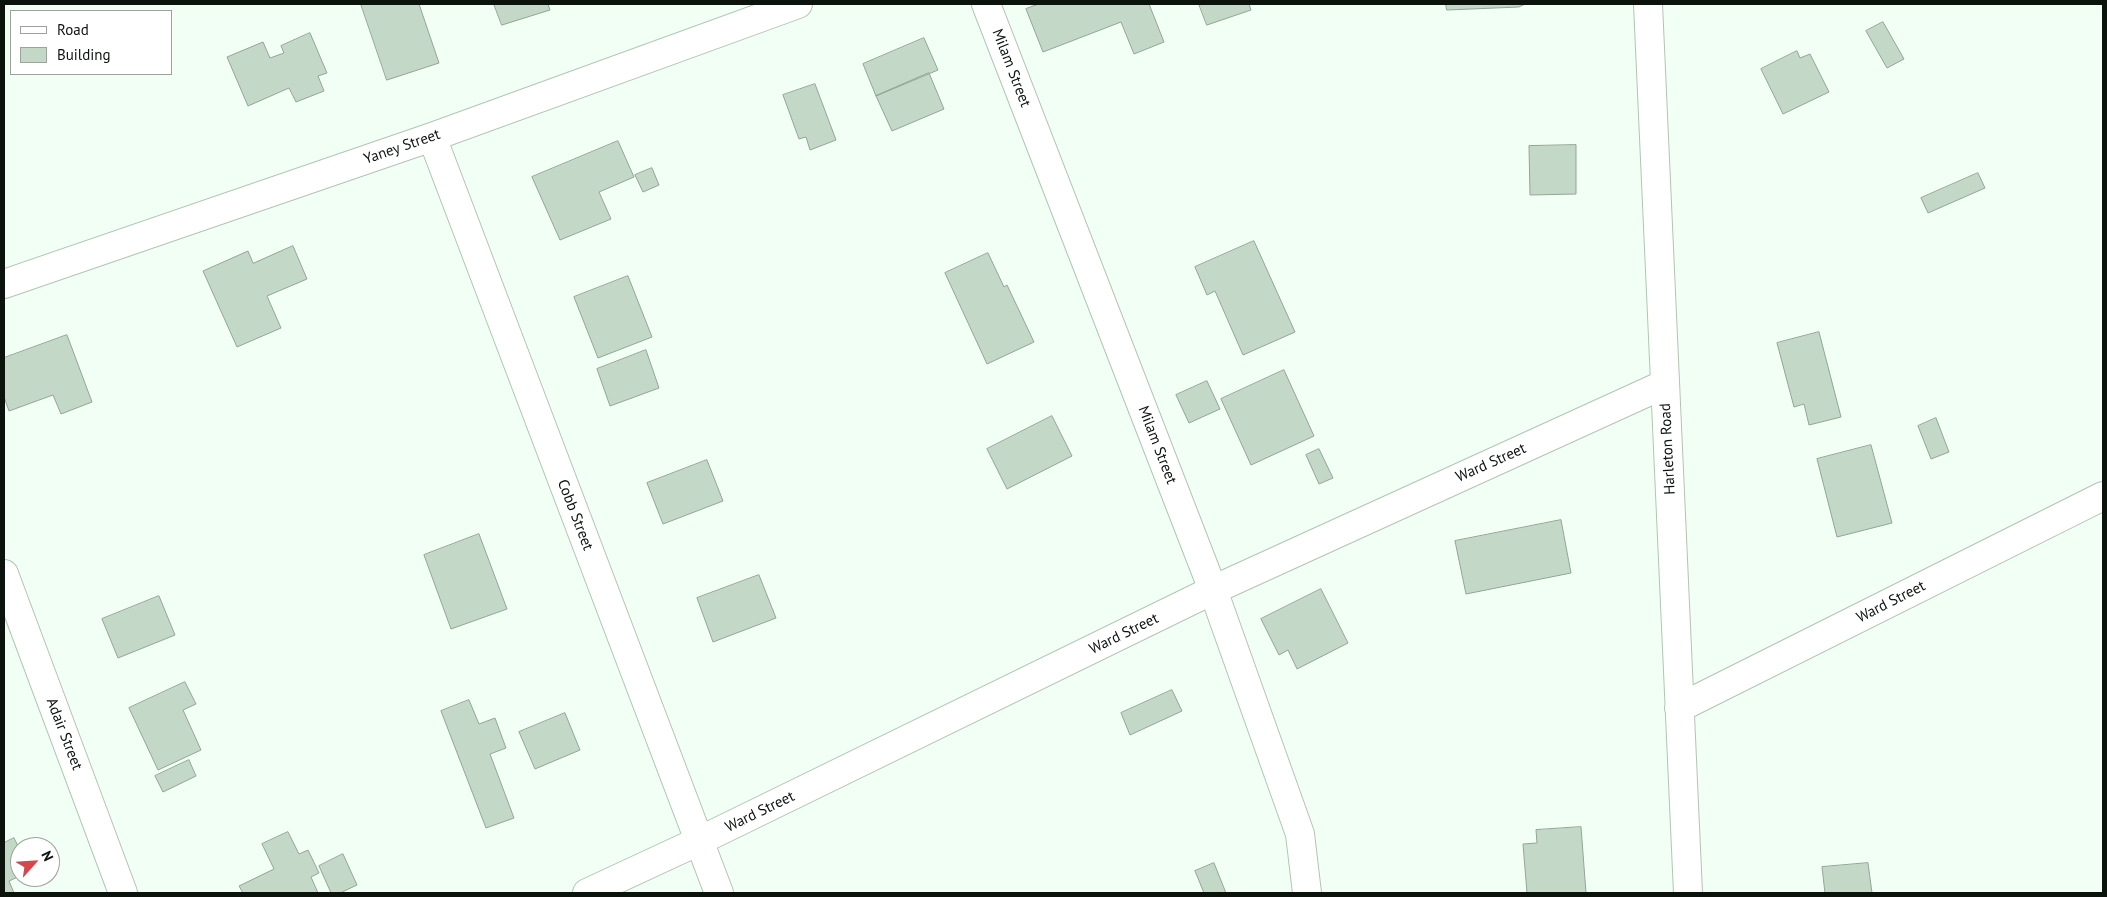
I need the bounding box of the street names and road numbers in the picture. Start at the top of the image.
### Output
street label: Milam Street [988,26,1034,110]
street label: Yaney Street [361,126,443,168]
street label: Milam Street [1134,403,1180,487]
street label: Harleton Road [1657,403,1679,495]
street label: Ward Street [1453,440,1529,486]
street label: Cobb Street [553,477,597,553]
street label: Ward Street [1854,577,1928,627]
street label: Ward Street [1086,610,1162,658]
street label: Adair Street [42,695,86,773]
street label: Ward Street [722,788,798,836]

